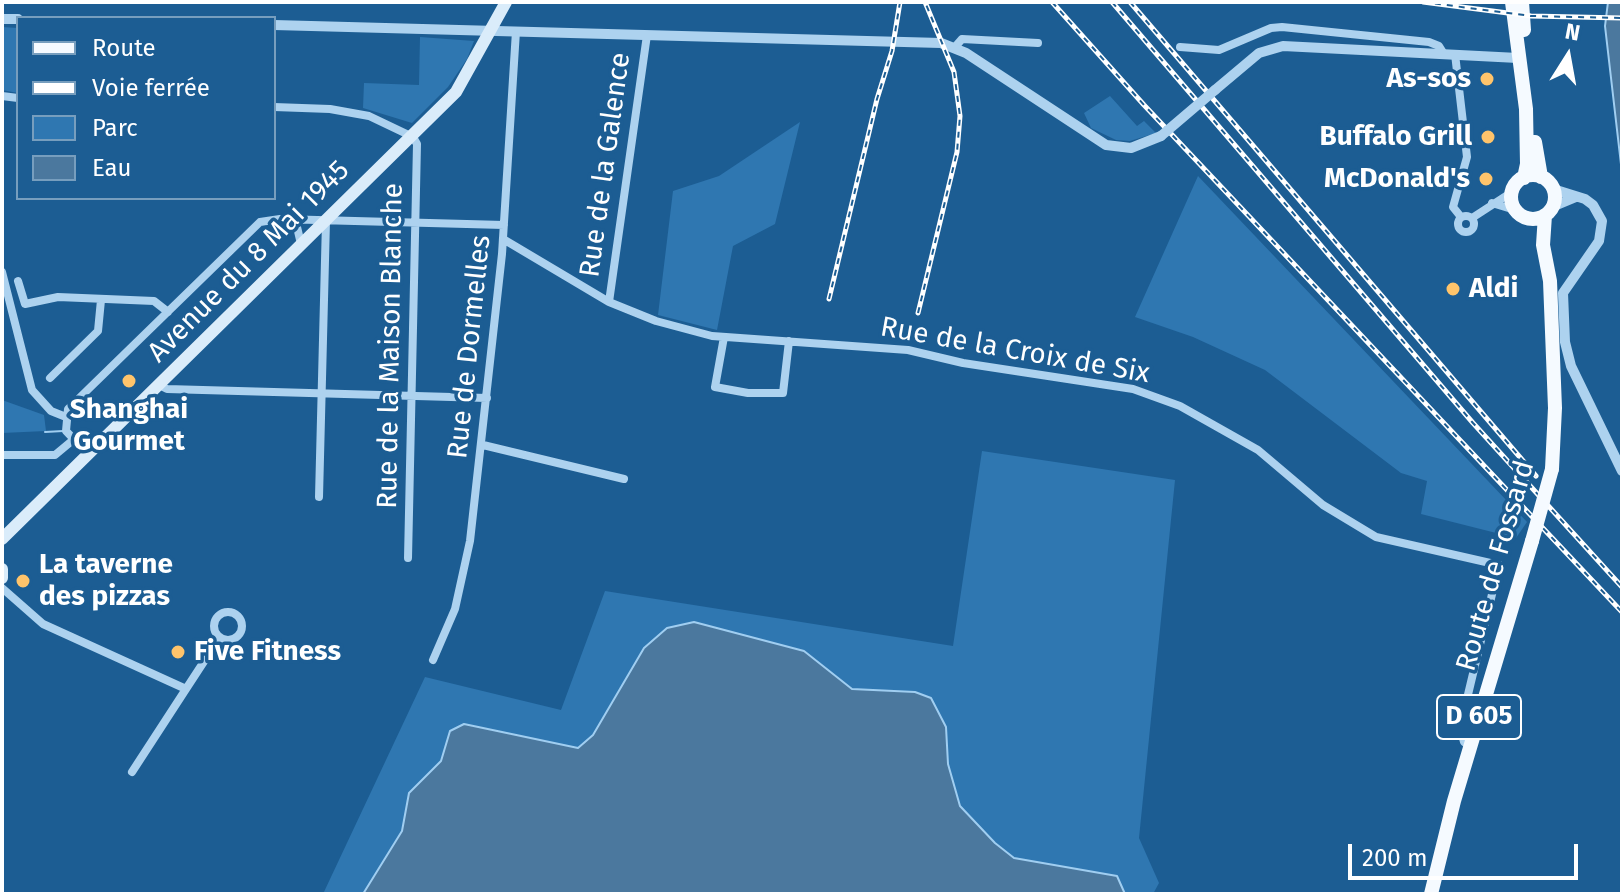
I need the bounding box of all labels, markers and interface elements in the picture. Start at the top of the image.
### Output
legend [16,16,276,200]
north arrow [1528,16,1608,96]
text: N [1563,17,1582,47]
text: Route [92,34,156,62]
street label: Rue de la Galence [574,51,638,279]
place label: As-sos [1386,62,1471,96]
marker: As-sos [1478,70,1496,88]
text: Voie ferrée [92,74,210,102]
text: Parc [92,114,138,142]
place label: Buffalo Grill [1319,120,1472,154]
marker: Buffalo Grill [1479,128,1497,146]
text: Eau [92,154,132,182]
street label: Avenue du 8 Mai 1945 [141,154,357,370]
place label: McDonald's [1324,162,1470,196]
marker: McDonald's [1477,170,1495,188]
street label: Rue de la Maison Blanche [371,183,411,509]
street label: Rue de Dormelles [442,234,498,460]
place label: Aldi [1469,272,1518,306]
marker: Aldi [1444,280,1462,298]
street label: Rue de la Croix de Six [878,311,1152,391]
marker: Shanghai Gourmet [120,372,138,390]
place label: Shanghai Gourmet [70,393,188,459]
street label: Route de Fossard [1450,457,1542,675]
place label: La taverne des pizzas [39,548,173,614]
marker: La taverne des pizzas [14,572,32,590]
place label: Five Fitness [194,635,341,669]
marker: Five Fitness [169,643,187,661]
road number: D 605 [1437,695,1521,739]
scale bar [1352,828,1582,878]
text: 200 m [1362,844,1428,872]

